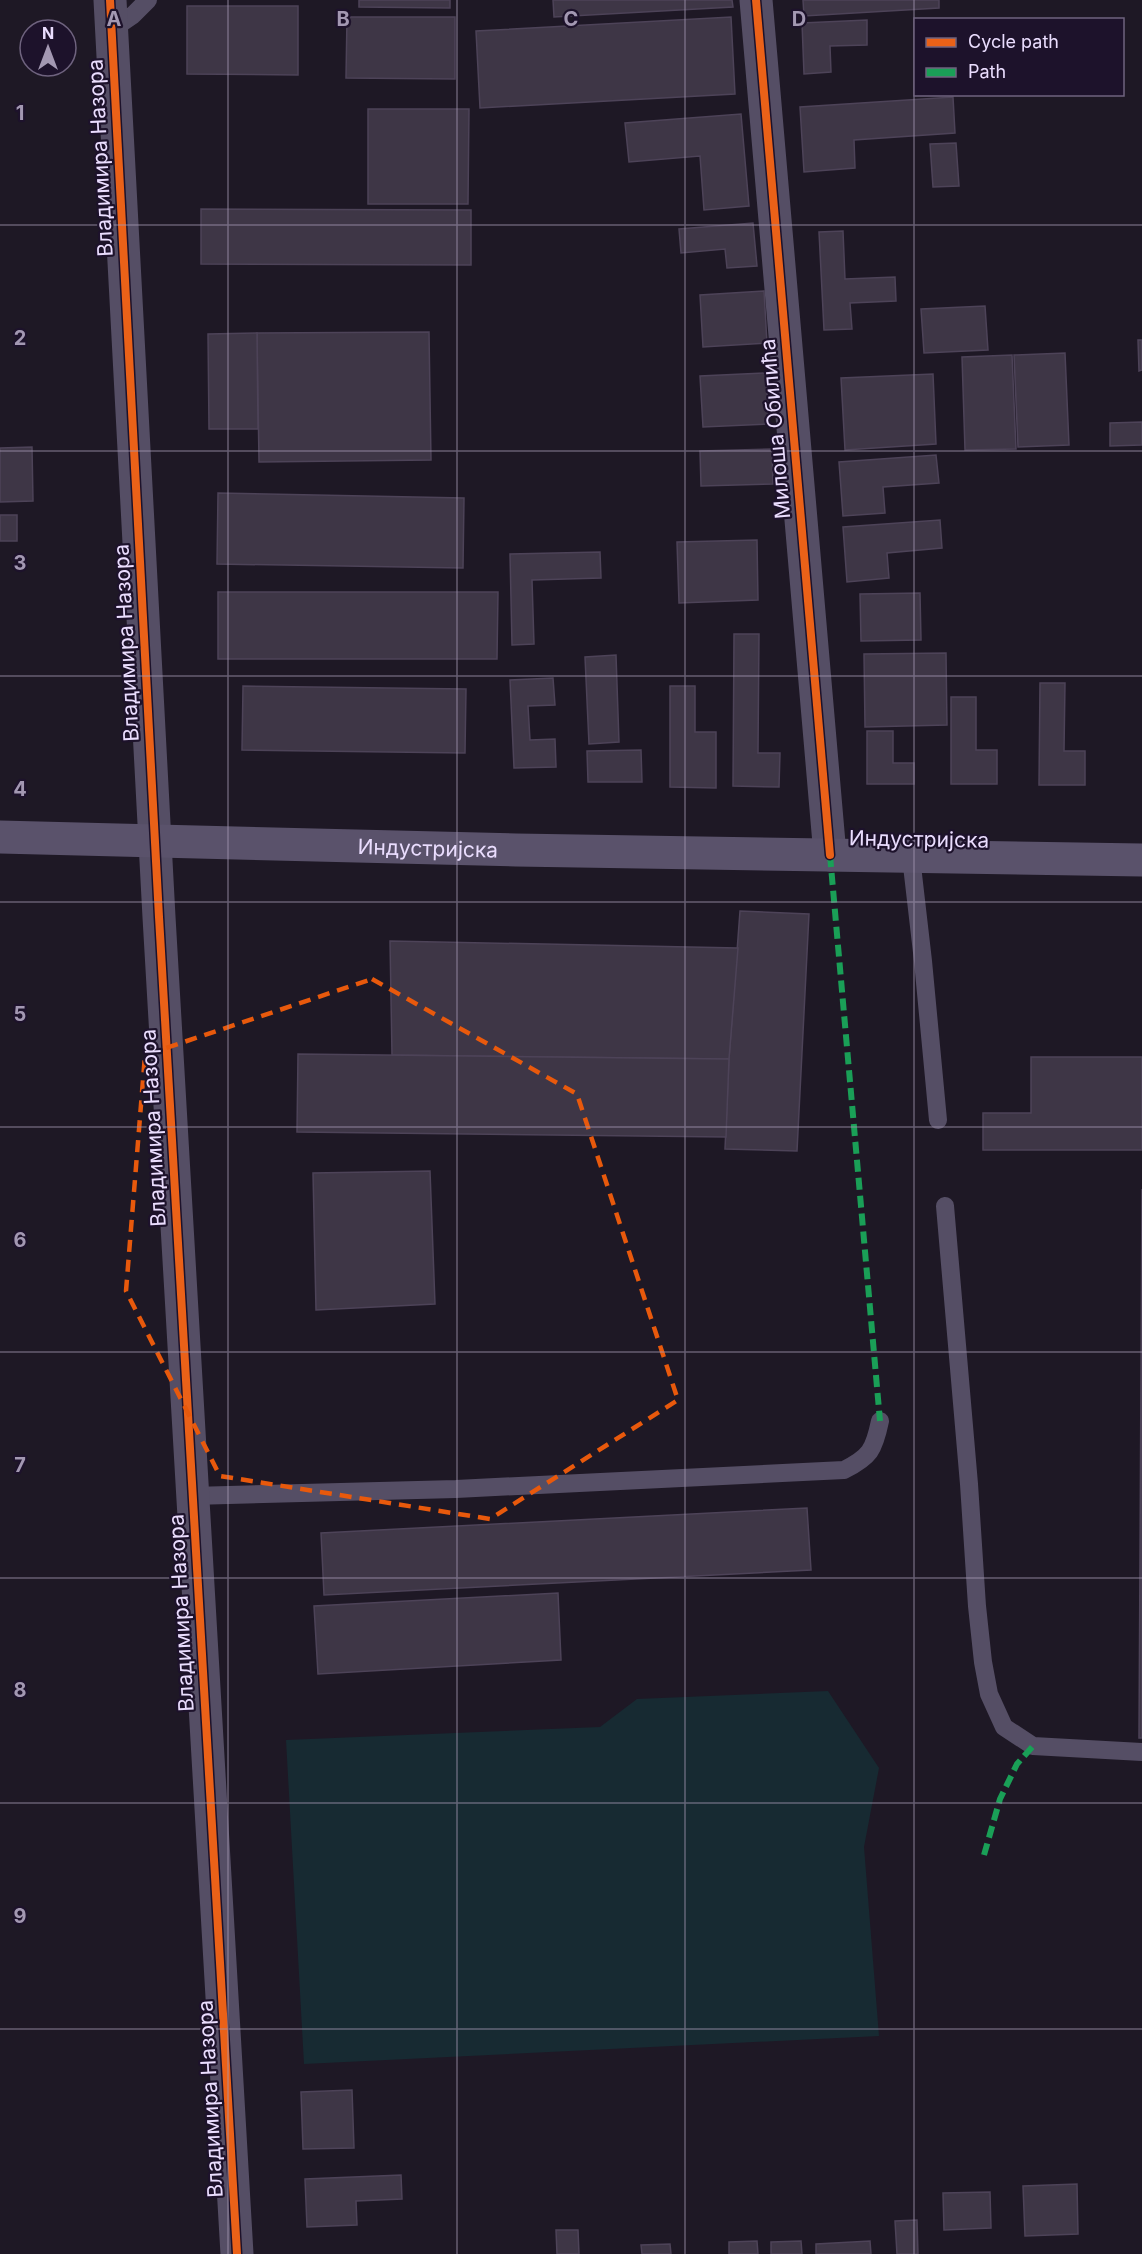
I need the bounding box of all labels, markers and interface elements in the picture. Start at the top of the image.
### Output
text: A [107,7,122,31]
text: B [336,7,350,31]
text: C [564,7,578,31]
text: D [792,7,806,31]
north arrow [18,18,78,78]
legend [914,18,1124,96]
text: N [42,23,54,43]
text: Cycle path [968,31,1059,52]
street label: Владимира Назора [82,59,118,257]
text: Path [968,61,1006,82]
text: 1 [16,101,24,125]
text: 2 [14,326,26,350]
street label: Милоша Обилића [755,338,795,520]
street label: Владимира Назора [108,544,144,742]
text: 3 [14,551,26,575]
text: 4 [13,777,27,801]
street label: Индустријска [849,825,989,853]
street label: Индустријска [357,834,498,862]
text: 5 [14,1002,26,1026]
street label: Владимира Назора [135,1029,171,1227]
text: 6 [14,1228,27,1252]
text: 7 [14,1453,26,1477]
street label: Владимира Назора [163,1514,199,1712]
text: 8 [13,1678,27,1702]
text: 9 [14,1904,27,1928]
street label: Владимира Назора [192,2000,228,2198]

